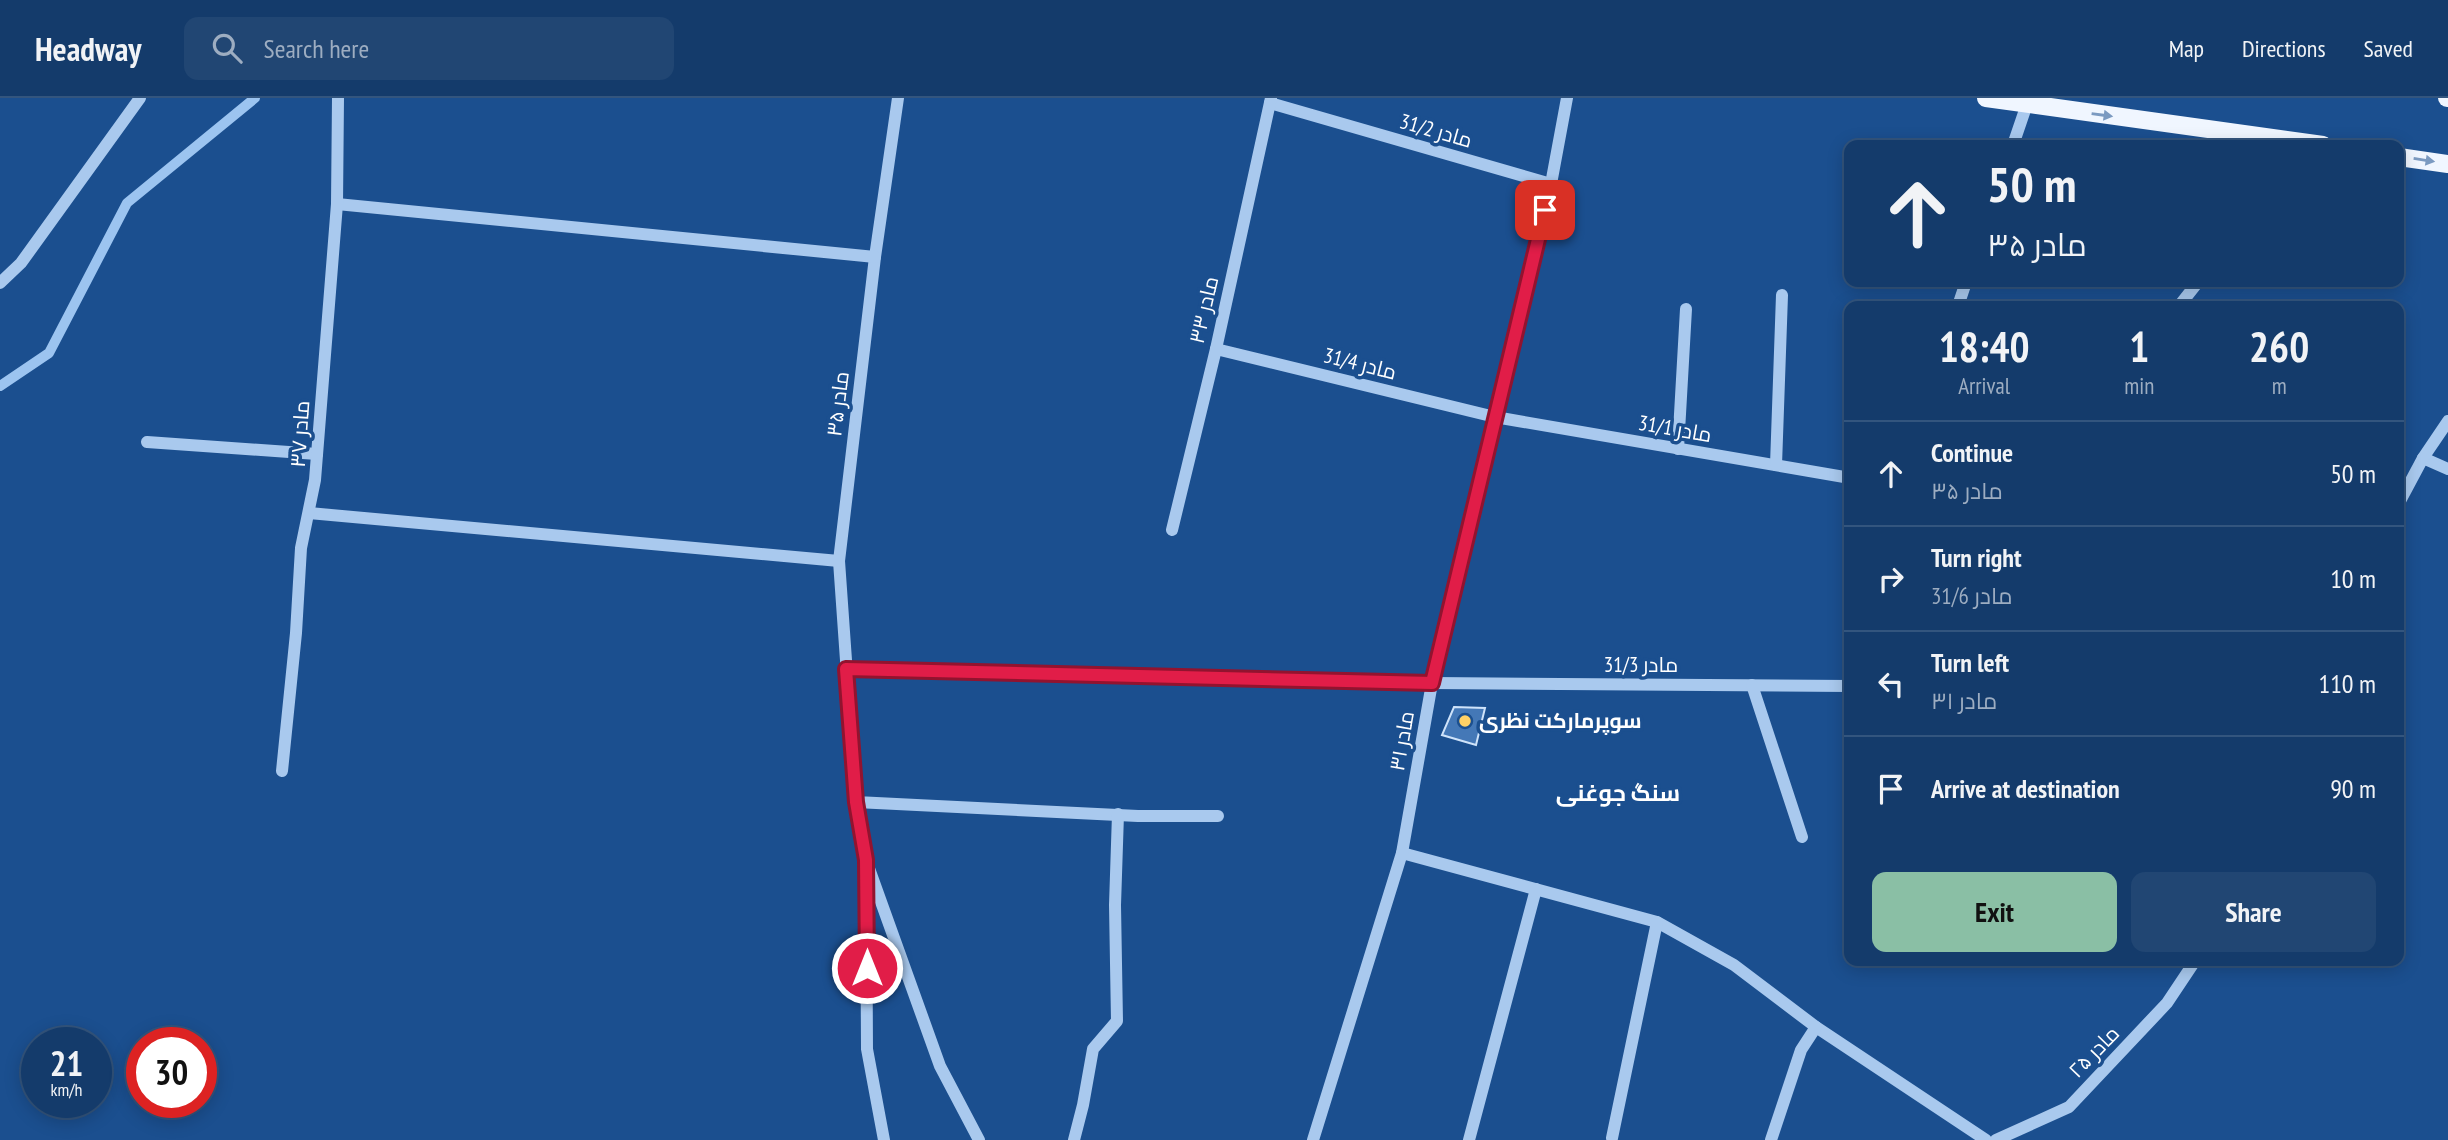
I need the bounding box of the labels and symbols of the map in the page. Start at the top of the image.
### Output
street label: مادر 31/2 [1397,107,1476,154]
one-way arrow [2091,109,2113,120]
one-way arrow [2413,155,2435,166]
pin [1515,180,1575,240]
street label: مادر ۳۳ [1183,274,1224,346]
street label: مادر 31/4 [1321,341,1399,386]
street label: مادر ۳۵ [820,370,855,438]
street label: مادر ۳۷ [284,400,315,468]
street label: مادر 31/1 [1636,409,1714,448]
street label: مادر 31/3 [1604,651,1678,678]
place label: سوپرمارکت نظری [1479,707,1642,736]
street label: مادر ۳۱ [1383,709,1420,773]
marker: سوپرمارکت نظری [1457,713,1473,729]
district label: سنگ جوغنی [1556,778,1680,807]
position arrow [830,931,904,1005]
street label: مادر ۲۵ [2062,1020,2125,1083]
speed limit sign: 30 [126,1027,217,1118]

